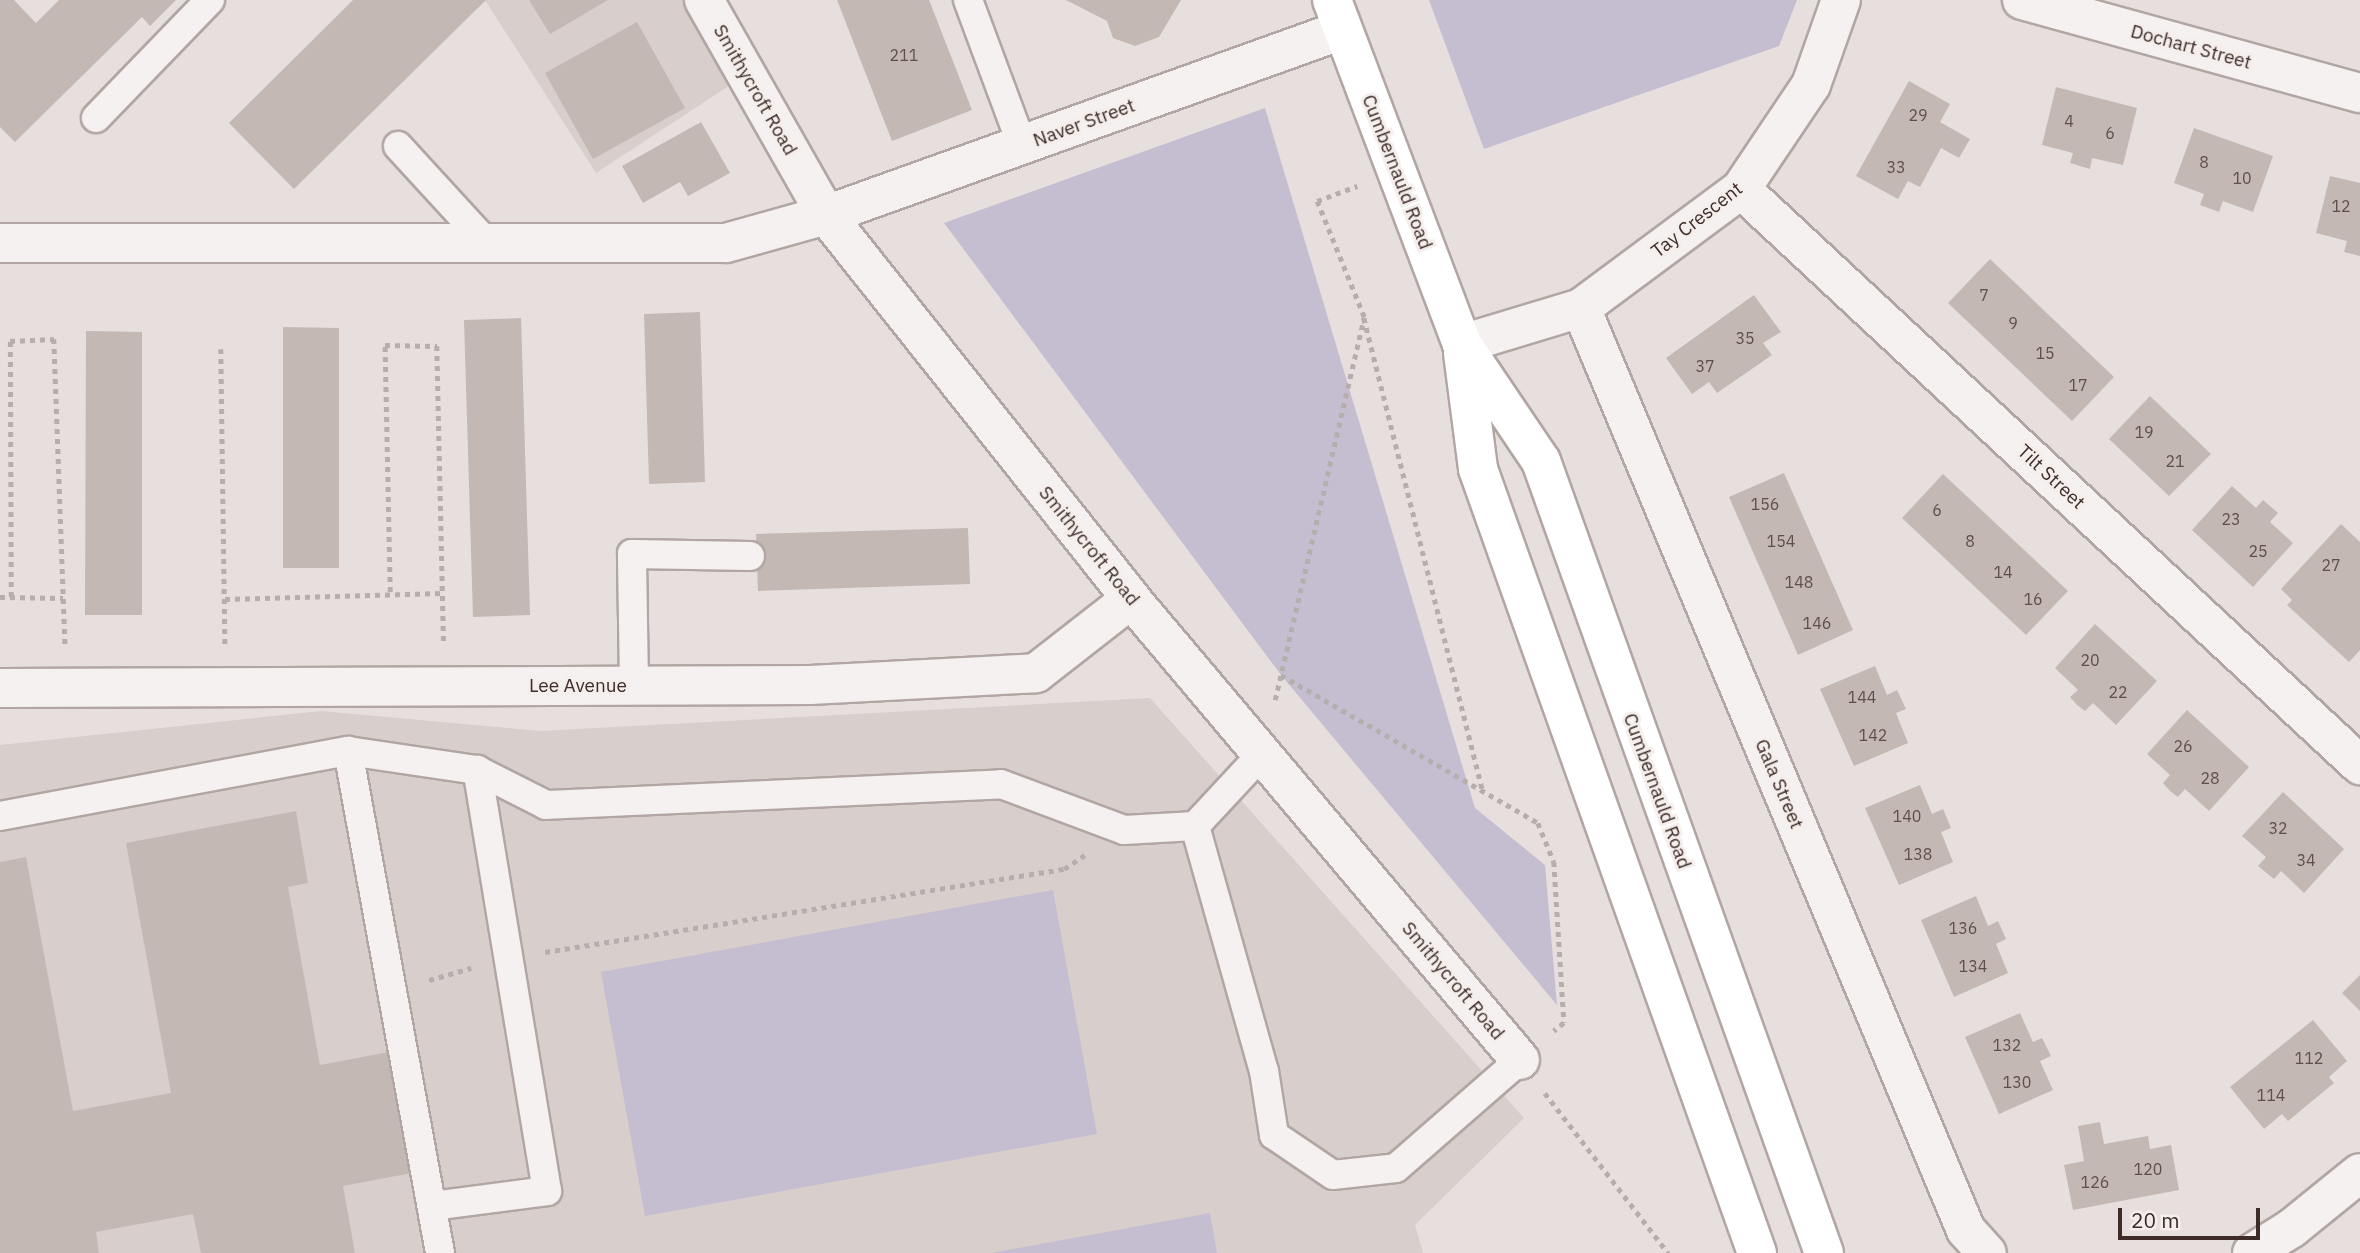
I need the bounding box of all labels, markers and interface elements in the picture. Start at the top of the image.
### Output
street label: Dochart Street [2128,20,2254,74]
street label: Smithycroft Road [708,21,802,159]
house number: 211 [890,45,918,65]
street label: Cumbernauld Road [1357,92,1437,252]
street label: Naver Street [1030,94,1138,152]
house number: 29 [1908,105,1928,125]
house number: 4 [2064,111,2074,131]
house number: 6 [2105,123,2115,143]
house number: 8 [2199,152,2209,172]
house number: 33 [1886,157,1906,177]
house number: 10 [2232,168,2252,188]
street label: Tay Crescent [1647,177,1747,263]
house number: 12 [2331,196,2351,216]
house number: 7 [1979,285,1989,305]
house number: 9 [2008,313,2018,333]
house number: 35 [1735,328,1755,348]
house number: 15 [2035,343,2055,363]
house number: 37 [1695,356,1715,376]
house number: 17 [2068,375,2088,395]
house number: 19 [2134,422,2154,442]
street label: Tilt Street [2013,440,2089,514]
house number: 21 [2165,451,2185,471]
street label: Smithycroft Road [1034,482,1144,610]
house number: 156 [1751,494,1779,514]
house number: 6 [1932,500,1942,520]
house number: 23 [2221,509,2241,529]
house number: 154 [1767,531,1795,551]
house number: 8 [1965,531,1975,551]
house number: 25 [2248,541,2268,561]
house number: 27 [2321,555,2341,575]
house number: 14 [1993,562,2013,582]
house number: 148 [1785,572,1813,592]
house number: 16 [2023,589,2043,609]
house number: 146 [1803,613,1831,633]
house number: 20 [2080,650,2100,670]
street label: Lee Avenue [529,675,627,697]
house number: 22 [2108,682,2128,702]
house number: 144 [1848,687,1876,707]
street label: Cumbernauld Road [1618,710,1696,872]
house number: 142 [1859,725,1887,745]
street label: Gala Street [1750,736,1808,832]
house number: 26 [2173,736,2193,756]
house number: 28 [2200,768,2220,788]
house number: 140 [1893,806,1921,826]
house number: 32 [2268,818,2288,838]
house number: 138 [1904,844,1932,864]
house number: 34 [2296,850,2316,870]
street label: Smithycroft Road [1397,917,1509,1045]
house number: 136 [1949,918,1977,938]
house number: 134 [1959,956,1987,976]
house number: 132 [1993,1035,2021,1055]
house number: 112 [2295,1048,2323,1068]
house number: 130 [2003,1072,2031,1092]
house number: 114 [2257,1085,2285,1105]
house number: 120 [2134,1159,2162,1179]
house number: 126 [2081,1172,2109,1192]
scale bar [2122,1194,2264,1238]
text: 20 m [2131,1206,2180,1234]

